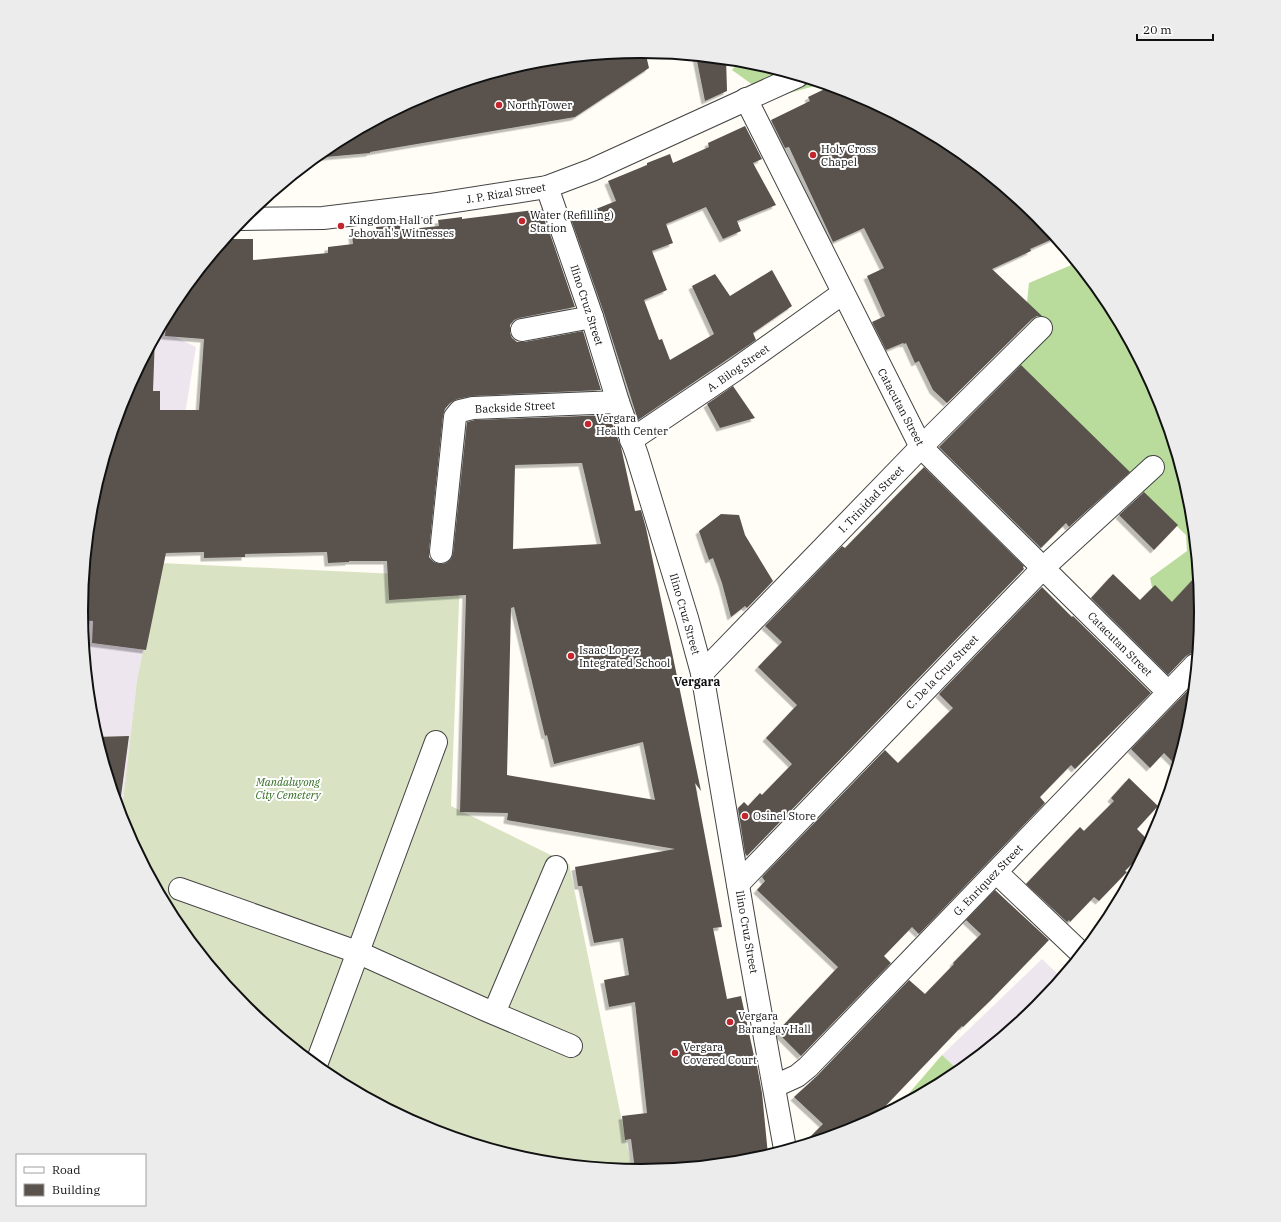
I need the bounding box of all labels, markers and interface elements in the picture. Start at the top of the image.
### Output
scale bar [1137,16,1213,42]
text: 20 m [1143,22,1172,37]
place label: North Tower [507,98,572,112]
marker: North Tower [494,100,504,110]
place label: Holy Cross Chapel [821,142,876,169]
marker: Holy Cross Chapel [808,150,818,160]
street label: J. P. Rizal Street [465,180,547,206]
place label: Water (Refilling) Station [530,208,614,235]
place label: Kingdom Hall of Jehovah's Witnesses [349,213,454,240]
marker: Water (Refilling) Station [517,216,527,226]
marker: Kingdom Hall of Jehovah's Witnesses [336,221,346,231]
street label: Ilino Cruz Street [567,263,607,347]
street label: A. Bilog Street [704,341,772,395]
street label: Catacutan Street [875,366,927,448]
street label: Backside Street [475,398,556,416]
place label: Vergara Health Center [596,411,668,438]
marker: Vergara Health Center [583,419,593,429]
street label: I. Trinidad Street [835,462,907,536]
street label: Ilino Cruz Street [667,572,703,657]
street label: Catacutan Street [1085,609,1155,679]
street label: C. De la Cruz Street [903,632,981,712]
place label: Isaac Lopez Integrated School [579,643,670,670]
marker: Isaac Lopez Integrated School [566,651,576,661]
district label: Vergara [674,674,720,689]
park label: Mandaluyong City Cemetery [255,775,322,802]
place label: Osinel Store [753,809,816,823]
marker: Osinel Store [740,811,750,821]
street label: G. Enriquez Street [950,841,1026,919]
street label: Ilino Cruz Street [733,889,761,975]
place label: Vergara Barangay Hall [738,1009,811,1036]
marker: Vergara Barangay Hall [725,1017,735,1027]
place label: Vergara Covered Court [683,1040,757,1067]
marker: Vergara Covered Court [670,1048,680,1058]
legend [16,1154,146,1206]
text: Road [52,1162,81,1177]
text: Building [52,1182,100,1197]

